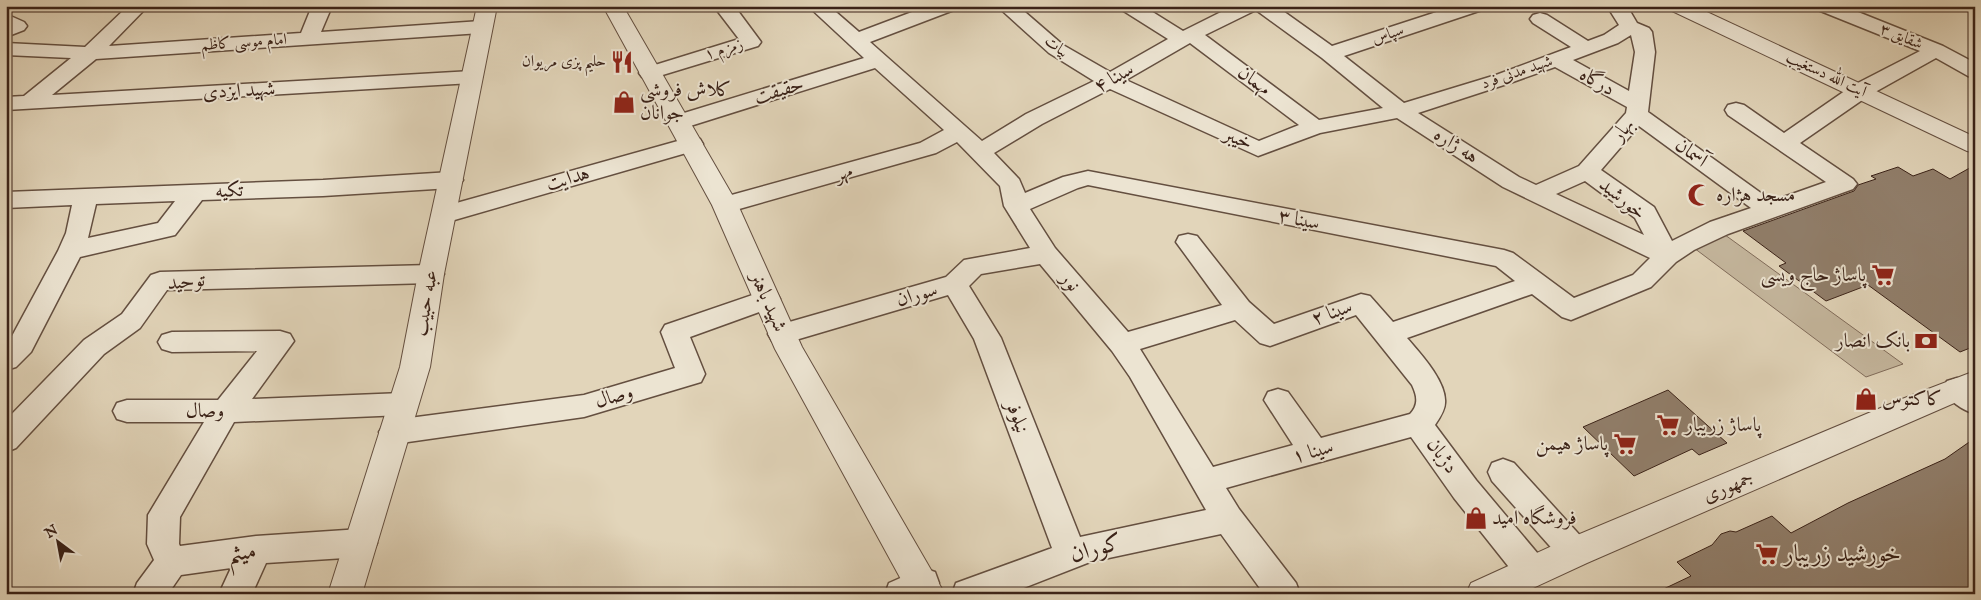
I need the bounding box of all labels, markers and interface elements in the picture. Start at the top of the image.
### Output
street label: شقایق ۳ [1877,19,1925,55]
street label: سپاس [1369,20,1407,50]
street label: امام موسی کاظم [200,30,288,60]
street label: بیات [1040,32,1072,62]
street label: زمزم ۱ [702,35,747,68]
street label: آیت الله دستغیب [1782,44,1873,103]
restaurant icon: حلیم پزی مریوان [609,49,635,75]
street label: شهید مدنی فرد [1479,51,1555,95]
place label: حلیم پزی مریوان [522,52,606,77]
street label: سینا ۴ [1090,57,1138,99]
street label: مهمان [1232,60,1276,102]
street label: درگاه [1575,61,1620,102]
street label: حقیقت [751,72,807,110]
street label: شهید ایزدی [202,77,276,105]
place label: کلاش فروشی جوانان [640,78,731,126]
shop icon: کلاش فروشی جوانان [611,89,637,115]
street label: بهار [1605,113,1640,148]
street label: خیبر [1218,121,1256,156]
street label: هه ژاره [1429,122,1483,170]
street label: آسمان [1670,132,1715,175]
street label: مهر [830,158,856,188]
street label: هدایت [543,161,593,197]
street label: خورشید [1593,172,1651,226]
street label: تکیه [215,178,244,204]
mosque icon: مسجد هژاره [1686,182,1712,208]
place label: مسجد هژاره [1716,183,1795,208]
street label: سینا ۳ [1276,204,1322,236]
supermarket icon: پاساژ حاج ویسی [1870,262,1896,288]
place label: پاساژ حاج ویسی [1761,263,1867,292]
street label: نور [1053,265,1086,297]
street label: شهید باهنر [743,266,792,336]
street label: توحید [166,268,206,296]
street label: عبه حبیب [408,268,444,338]
street label: سوران [893,277,941,313]
street label: سینا ۲ [1308,294,1356,332]
bank icon: بانک انصار [1913,328,1939,354]
place label: بانک انصار [1834,329,1910,354]
street label: وصال [592,380,636,414]
shop icon: کاکتوس [1853,386,1879,412]
place label: کاکتوس [1882,387,1942,412]
street label: نیلوفر [999,395,1035,437]
street label: وصال [186,399,224,424]
supermarket icon: پاساژ زریبار [1655,412,1681,438]
place label: پاساژ زریبار [1683,413,1762,439]
supermarket icon: پاساژ هیمن [1612,431,1638,457]
place label: پاساژ هیمن [1536,432,1609,458]
street label: دژبان [1421,433,1463,479]
street label: سینا ۱ [1290,435,1336,469]
street label: جمهوری [1699,465,1757,509]
place label: فروشگاه امید [1492,504,1577,531]
shop icon: فروشگاه امید [1463,505,1489,531]
north arrow [32,518,82,568]
text: N [41,521,62,543]
street label: کوران [1067,527,1125,571]
street label: میثم [226,536,259,577]
place label: خورشید زریبار [1782,539,1901,570]
supermarket icon: خورشید زریبار [1754,541,1780,567]

